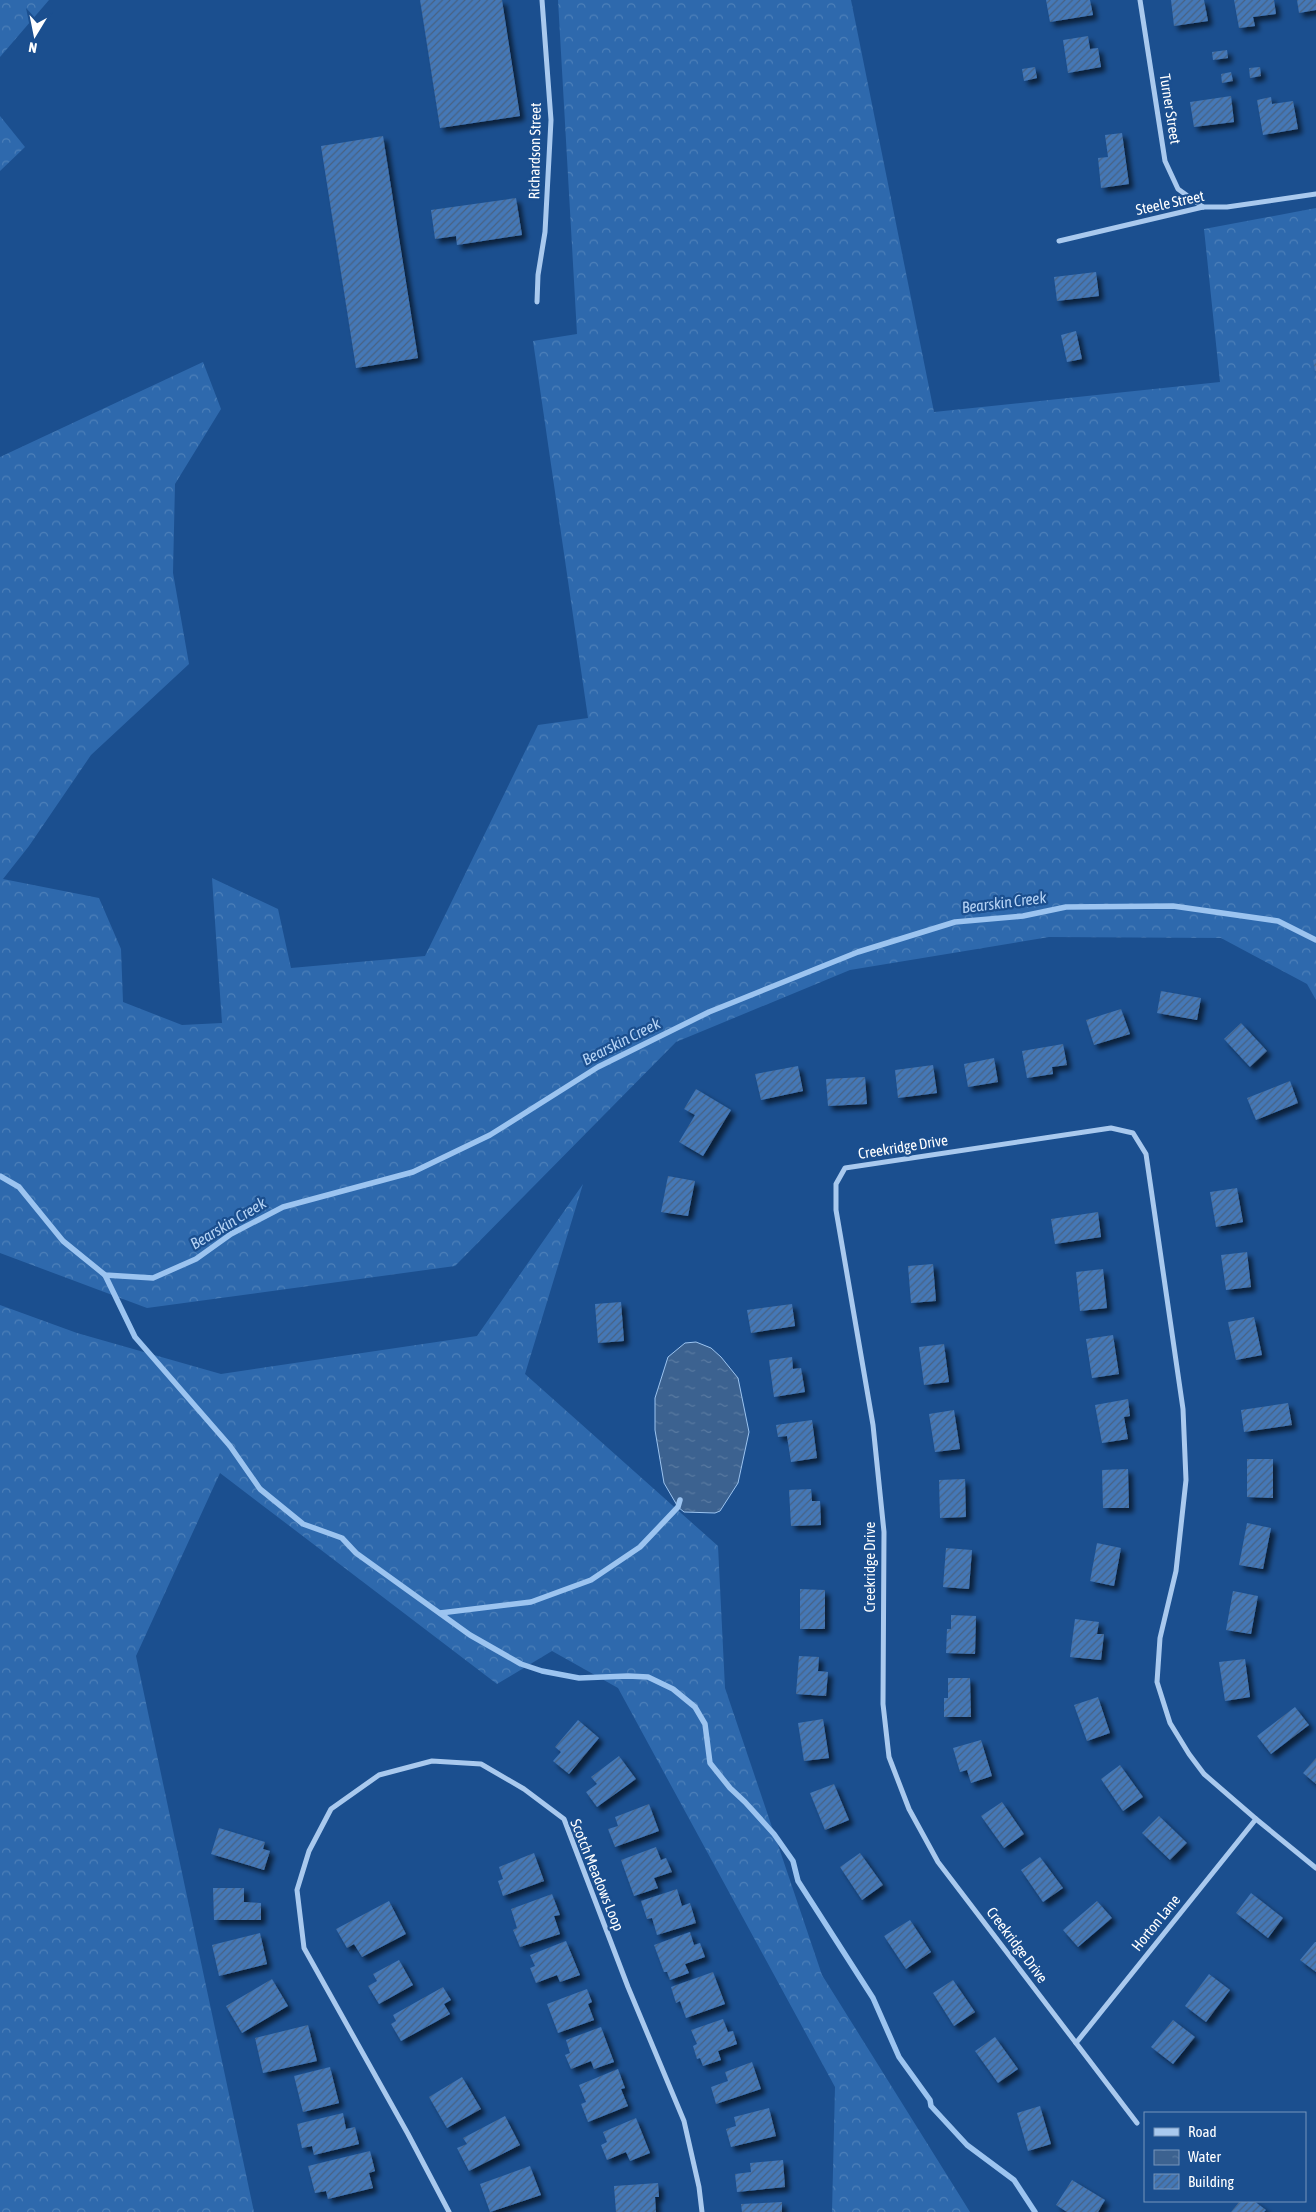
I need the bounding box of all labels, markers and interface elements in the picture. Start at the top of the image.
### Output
north arrow [10,10,60,60]
text: N [27,39,38,56]
street label: Turner Street [1157,73,1184,145]
street label: Richardson Street [525,102,544,200]
street label: Steele Street [1134,187,1206,218]
water label: Bearskin Creek [961,888,1048,916]
water label: Bearskin Creek [579,1013,664,1068]
street label: Creekridge Drive [857,1131,949,1162]
water label: Bearskin Creek [187,1193,270,1253]
street label: Creekridge Drive [861,1522,878,1612]
street label: Scotch Meadows Loop [567,1816,628,1933]
street label: Horton Lane [1128,1891,1184,1954]
street label: Creekridge Drive [983,1903,1052,1986]
legend [1144,2112,1306,2202]
text: Road [1188,2123,1217,2140]
text: Water [1188,2148,1221,2165]
text: Building [1188,2173,1234,2190]

